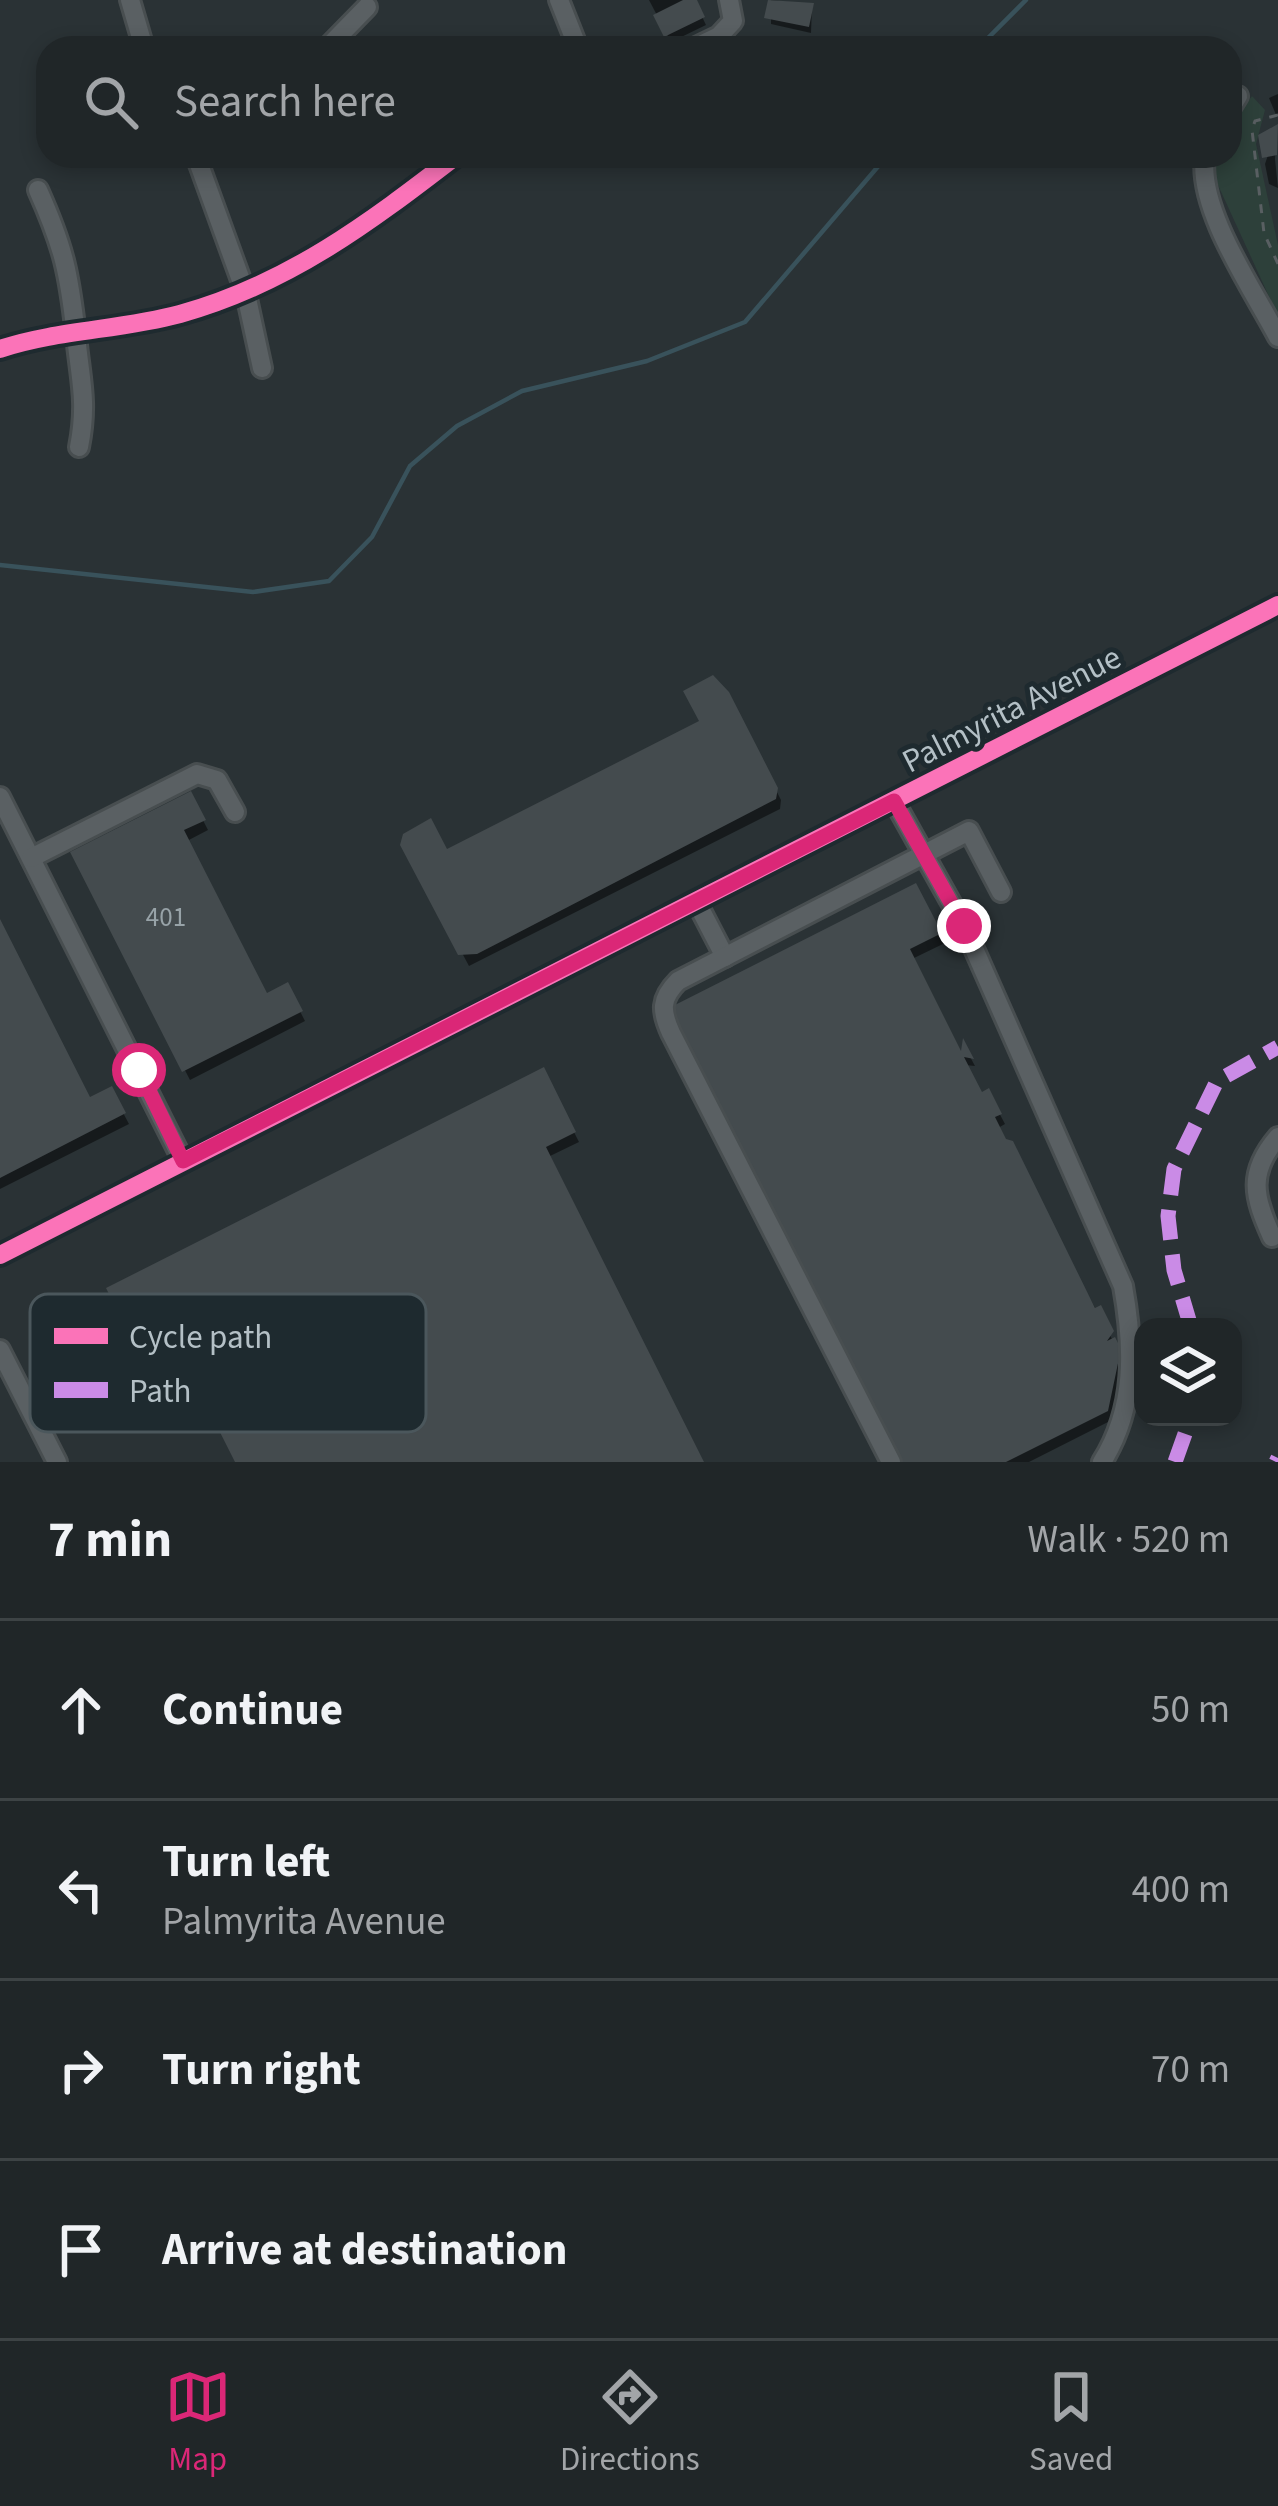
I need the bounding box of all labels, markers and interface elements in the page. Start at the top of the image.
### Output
search box [36,36,1242,168]
icon: search [78,69,144,135]
text: Search here [174,70,396,134]
street label: Palmyrita Avenue [894,634,1129,785]
house number: 401 [146,898,186,937]
route end [937,899,991,953]
route start [112,1043,166,1097]
legend [30,1294,426,1432]
text: Cycle path [129,1314,272,1361]
map controls [1134,1318,1242,1426]
button: layers [1134,1318,1242,1426]
text: Path [129,1368,192,1415]
text: 7 min [48,1504,172,1576]
text: Walk · 520 m [1027,1512,1230,1568]
icon: ahead [48,1677,114,1743]
text: Continue [162,1678,343,1742]
text: 50 m [1151,1682,1230,1738]
text: Turn left [162,1830,330,1894]
icon: left [48,1857,114,1923]
text: 400 m [1132,1862,1230,1918]
text: Palmyrita Avenue [162,1894,446,1950]
icon: right [48,2037,114,2103]
text: Turn right [162,2038,361,2102]
text: 70 m [1151,2042,1230,2098]
icon: arrive [48,2217,114,2283]
text: Arrive at destination [162,2218,567,2282]
tab: Map [165,2364,231,2483]
tab: Directions [560,2364,700,2483]
tab: Saved [1029,2364,1113,2483]

